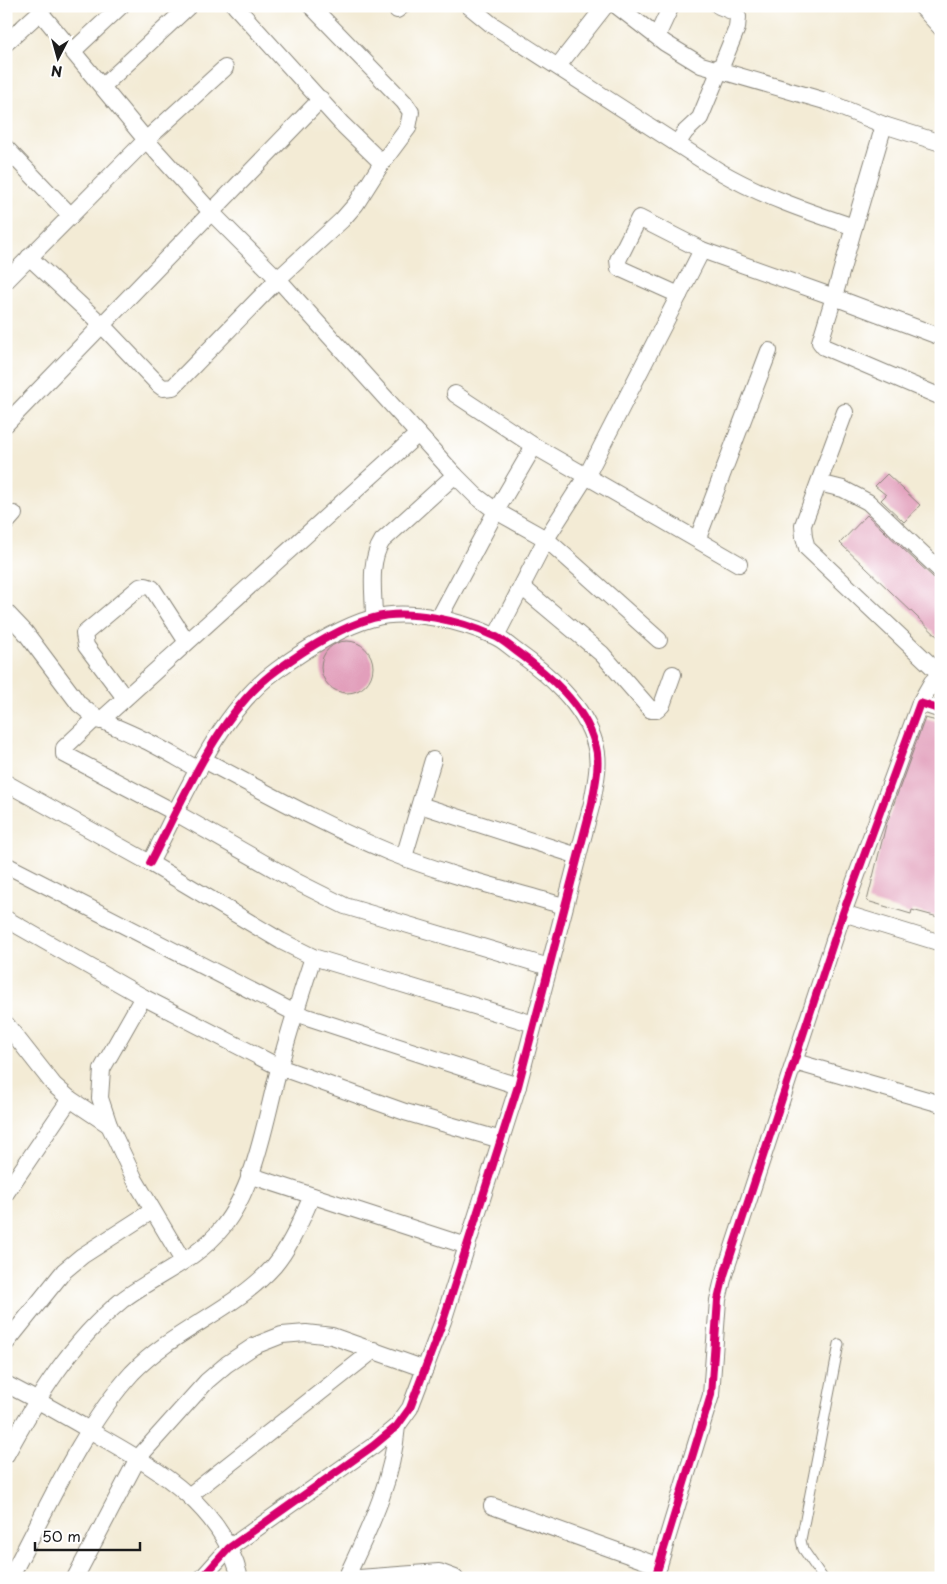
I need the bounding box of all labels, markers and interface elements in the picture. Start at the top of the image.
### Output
north arrow [32,32,82,82]
text: N [50,60,63,82]
scale bar [35,1519,140,1551]
text: 50 m [42,1524,81,1547]

